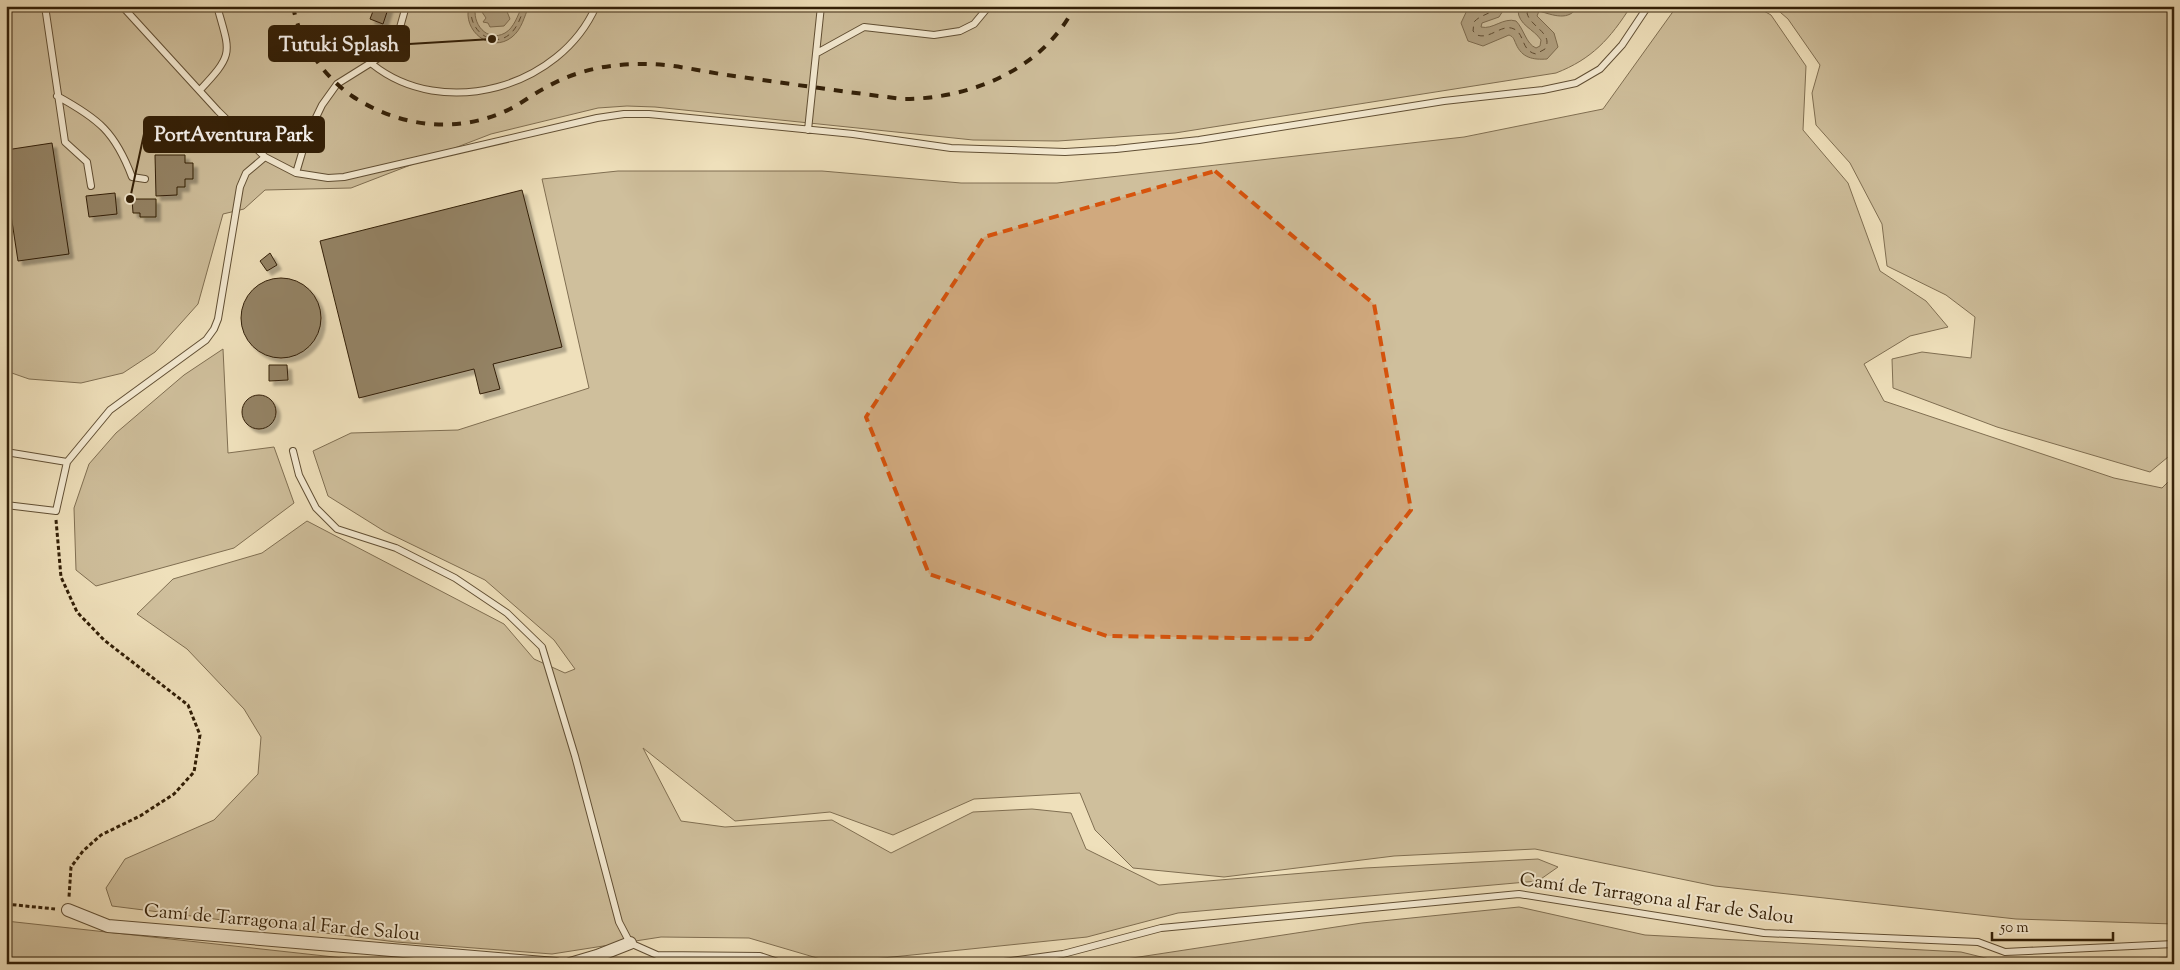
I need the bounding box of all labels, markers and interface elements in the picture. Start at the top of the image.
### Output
callout: Tutuki Splash [269,26,409,61]
text: Tutuki Splash [279,32,399,61]
callout: PortAventura Park [144,117,324,152]
text: PortAventura Park [154,122,314,151]
street label: Camí de Tarragona al Far de Salou [1518,867,1796,932]
street label: Camí de Tarragona al Far de Salou [143,898,421,949]
scale bar [1992,910,2114,942]
text: 50 m [1999,918,2029,939]

